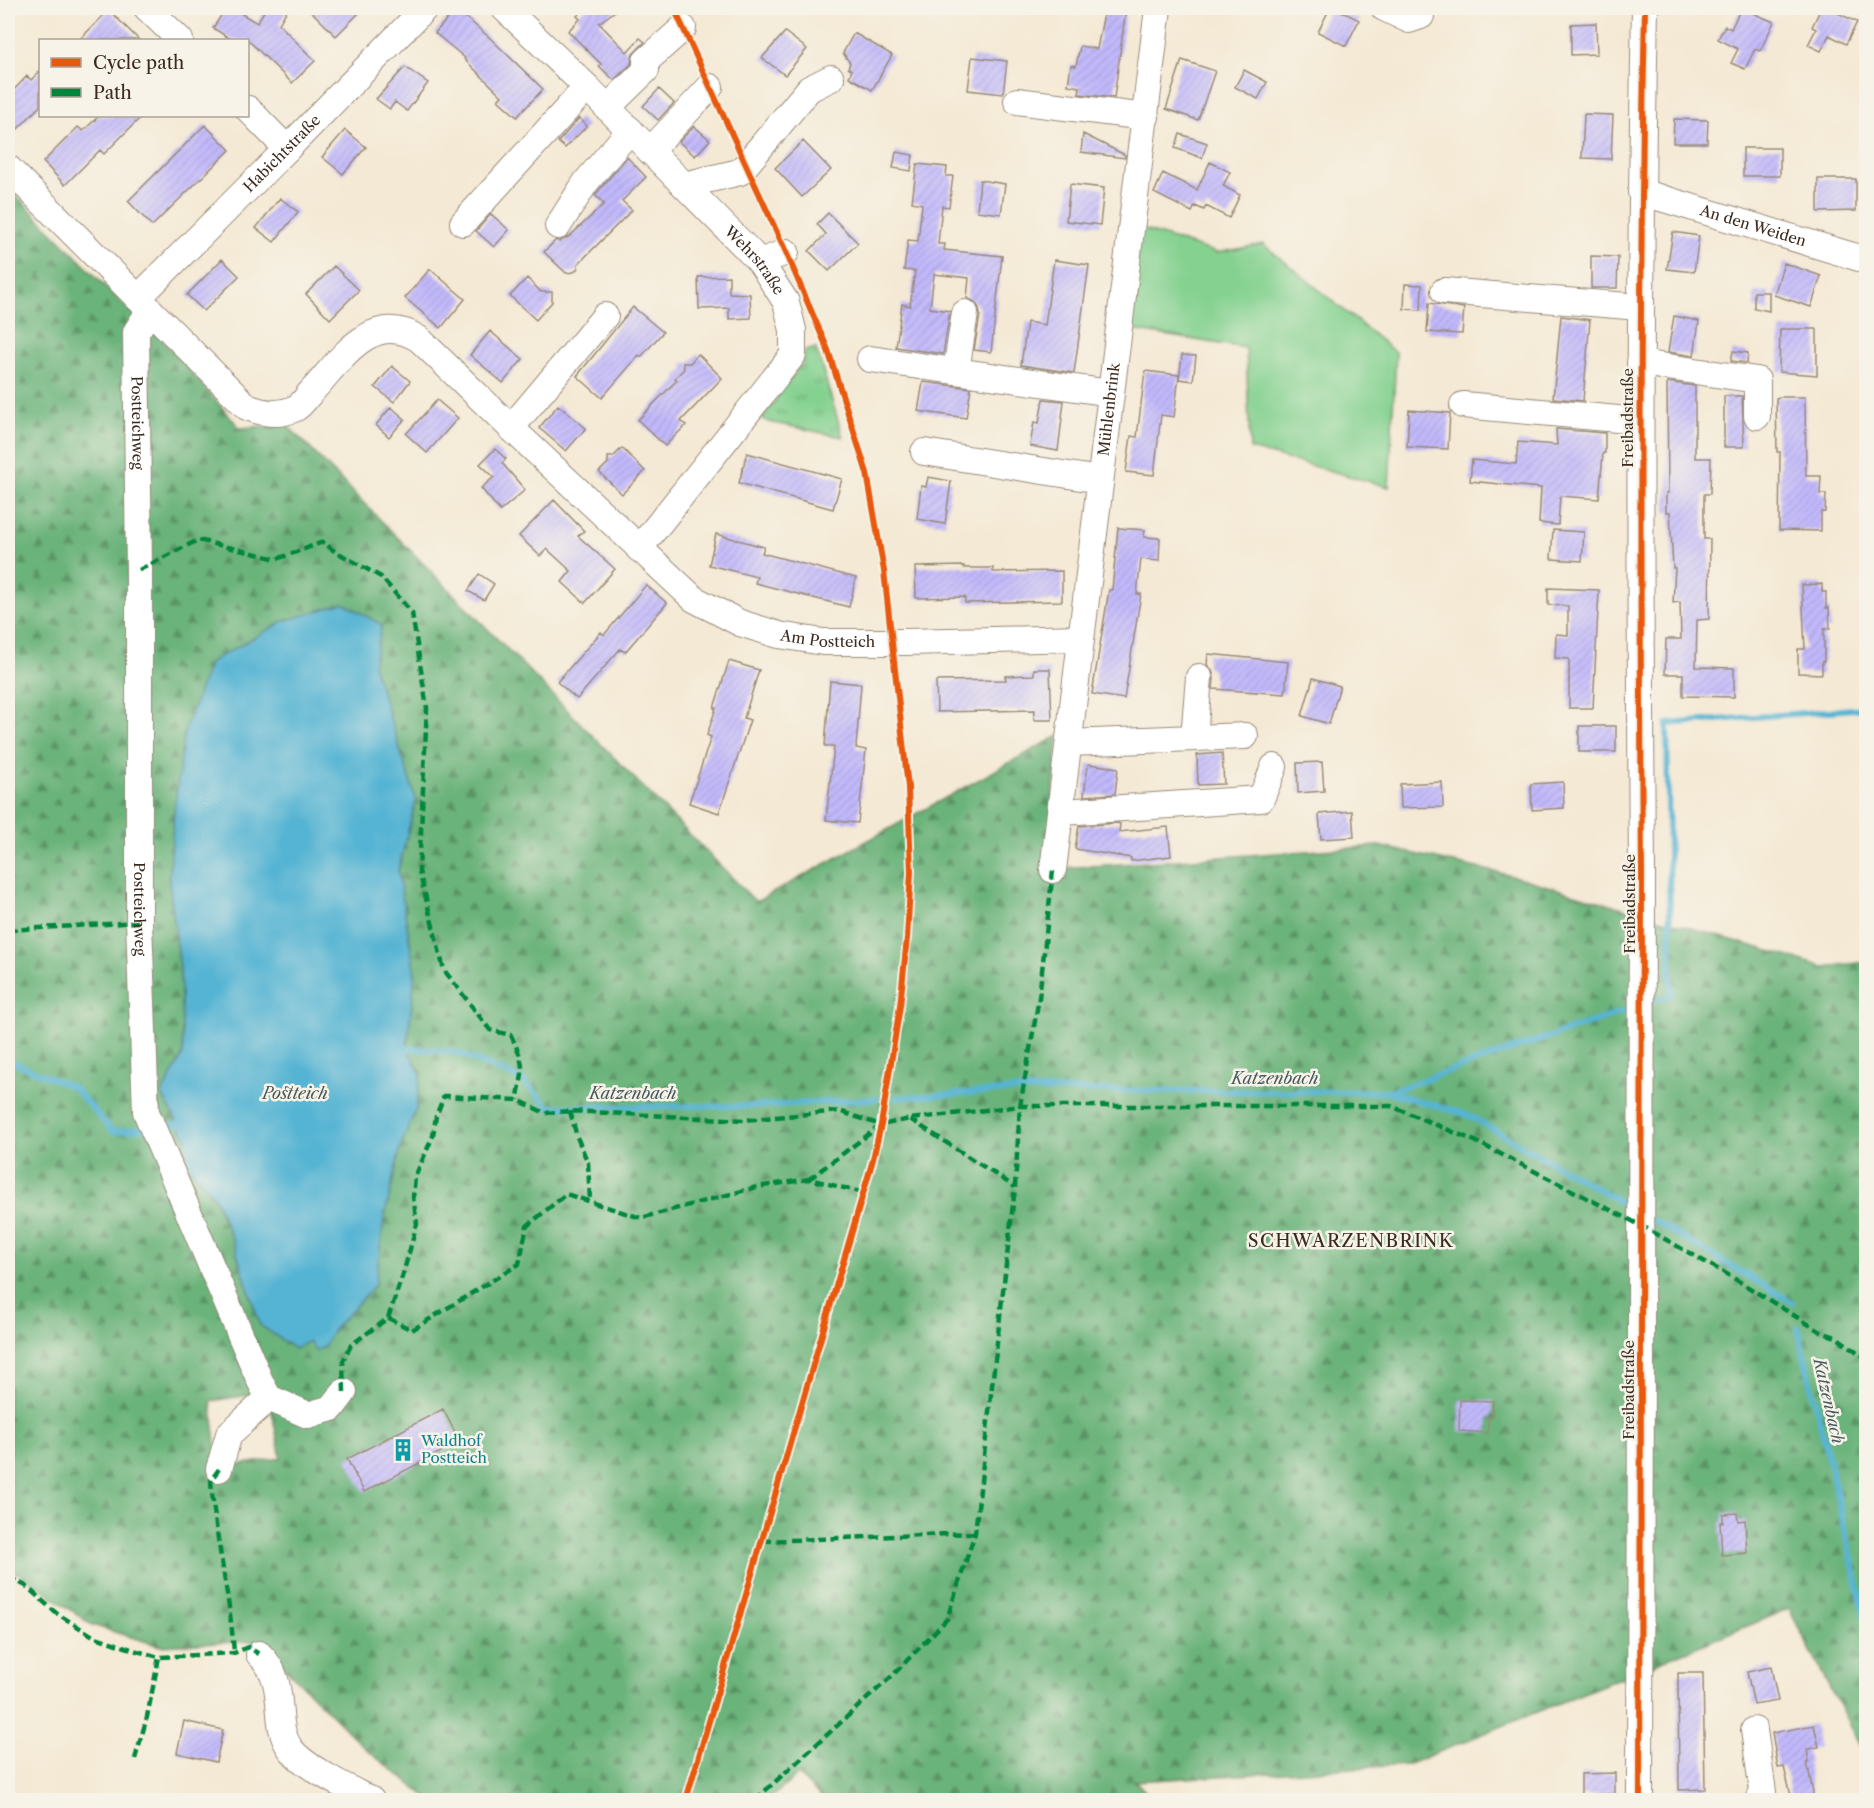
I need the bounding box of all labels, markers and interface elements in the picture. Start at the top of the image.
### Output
legend [39,39,249,117]
text: Cycle path [93,52,184,74]
text: Path [93,82,132,104]
street label: Habichtstraße [239,110,324,196]
street label: An den Weiden [1697,200,1809,251]
street label: Wehrstraße [720,221,789,298]
street label: Mühlenbrink [1094,360,1124,457]
street label: Freibadstraße [1618,368,1637,468]
street label: Postteichweg [128,376,148,470]
street label: Am Postteich [778,625,876,651]
street label: Freibadstraße [1620,854,1639,954]
street label: Postteichweg [130,862,150,956]
water label: Katzenbach [1230,1068,1318,1088]
water label: Postteich [261,1083,328,1103]
water label: Katzenbach [588,1083,676,1103]
district label: SCHWARZENBRINK [1248,1230,1454,1252]
street label: Freibadstraße [1619,1340,1638,1440]
water label: Katzenbach [1809,1355,1849,1446]
place label: Waldhof Postteich [420,1431,488,1467]
building icon: Waldhof Postteich [390,1437,416,1463]

